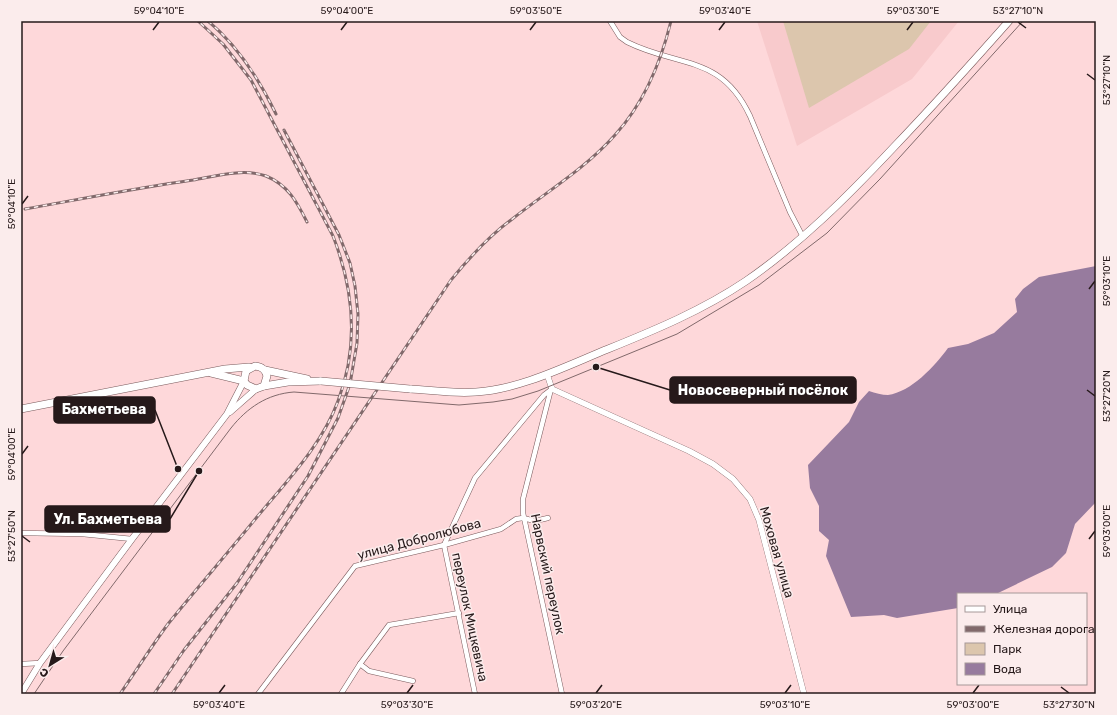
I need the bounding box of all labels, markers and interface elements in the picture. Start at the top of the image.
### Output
text: 59°04'10"E [134,5,184,17]
text: 59°04'00"E [321,5,373,17]
text: 59°03'50"E [510,5,562,17]
text: 59°03'40"E [699,5,751,17]
text: 59°03'30"E [887,5,939,17]
text: 53°27'10"N [993,5,1043,17]
text: 53°27'10"N [1101,55,1113,105]
text: 59°04'10"E [6,179,18,229]
text: 59°03'10"E [1101,256,1113,306]
text: 53°27'20"N [1101,370,1113,422]
callout: Новосеверный посёлок [670,377,856,403]
text: Новосеверный посёлок [678,382,849,399]
callout: Бахметьева [54,397,155,423]
text: Бахметьева [62,401,146,418]
text: 59°04'00"E [6,428,18,480]
street label: Моховая улица [757,505,797,599]
text: 59°03'00"E [1101,505,1113,557]
callout: Ул. Бахметьева [45,506,170,532]
text: 53°27'50"N [6,510,18,562]
text: Ул. Бахметьева [54,511,162,528]
street label: Нарвский переулок [528,512,568,636]
street label: улица Добролюбова [356,515,482,563]
street label: переулок Мицкевича [449,551,491,683]
legend [957,593,1087,685]
text: Улица [993,602,1027,616]
text: Железная дорога [993,622,1095,636]
text: Парк [993,642,1022,656]
north arrow [30,645,70,685]
text: Вода [993,662,1022,676]
text: С [37,665,51,680]
text: 59°03'40"E [193,699,245,711]
text: 59°03'30"E [381,699,433,711]
text: 59°03'20"E [570,699,622,711]
text: 59°03'10"E [760,699,810,711]
text: 59°03'00"E [947,699,999,711]
text: 53°27'30"N [1043,699,1095,711]

